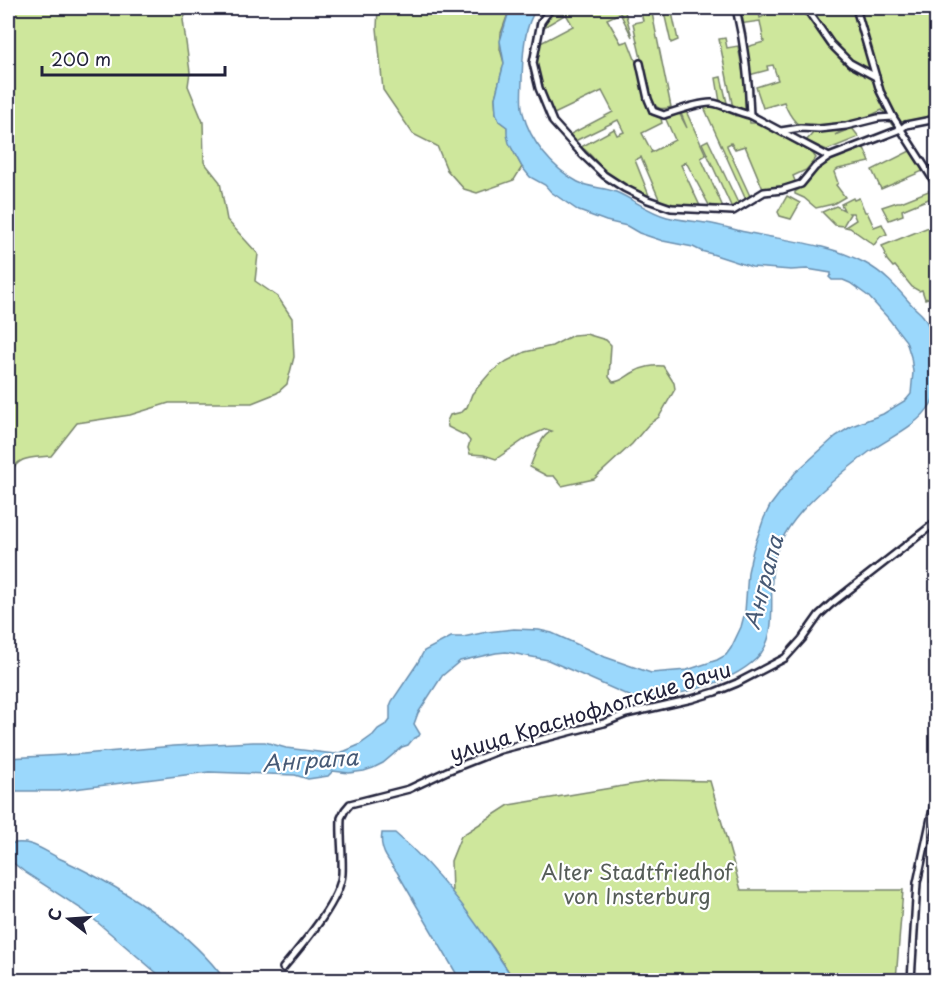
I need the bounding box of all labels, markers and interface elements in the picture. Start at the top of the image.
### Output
scale bar [42,39,225,77]
text: 200 m [51,45,111,72]
water label: Анграпа [734,530,791,633]
street label: улица Краснофлотские дачи [445,652,735,768]
water label: Анграпа [261,739,360,779]
park label: Alter Stadtfriedhof von Insterburg [541,855,735,911]
north arrow [39,889,99,949]
text: С [40,905,67,924]

